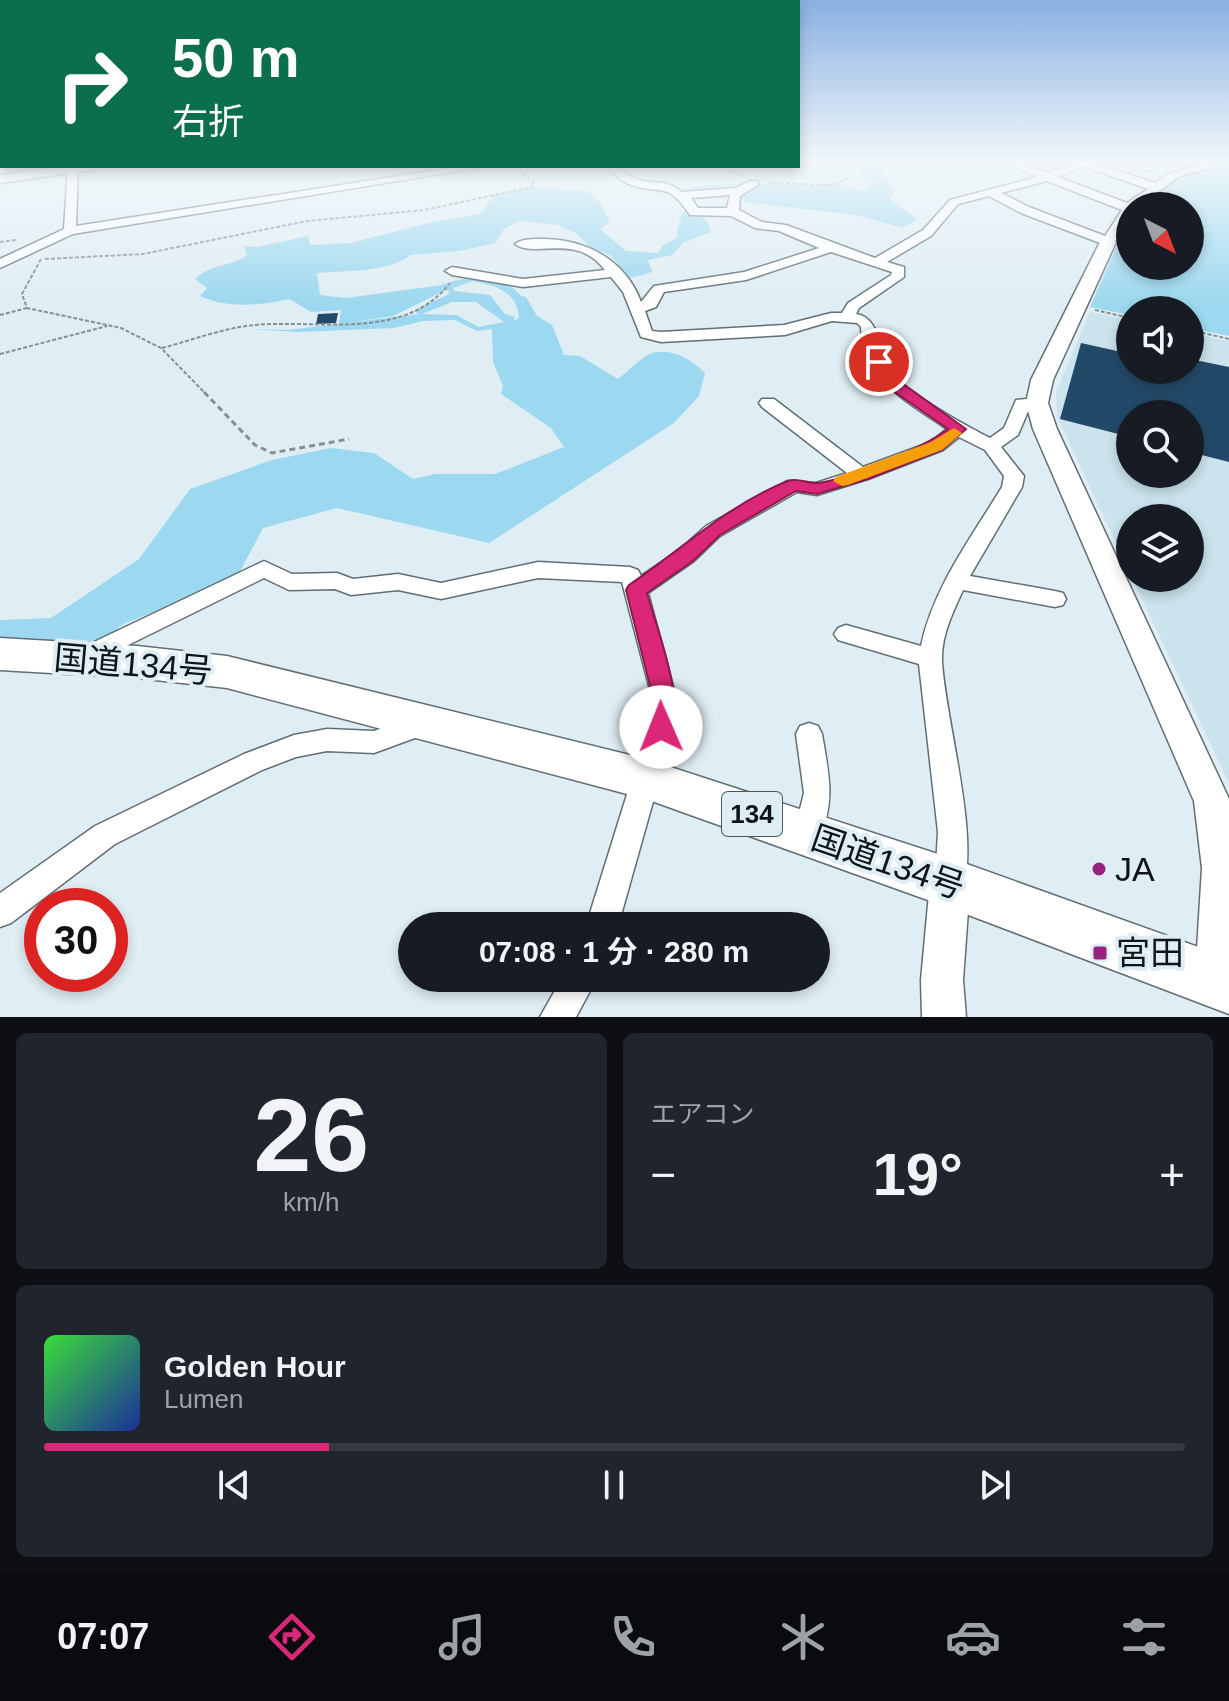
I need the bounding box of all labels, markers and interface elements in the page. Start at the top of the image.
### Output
text: 50 m [172,26,300,89]
icon: right [40,32,144,136]
text: 右折 [172,101,244,142]
north arrow [1116,192,1204,280]
map controls [1116,192,1204,592]
button: sound [1116,296,1204,384]
pin [845,328,913,396]
icon: arrive [857,340,901,384]
button: search [1116,400,1204,488]
button: layers [1116,504,1204,592]
street label: 国道134号 [52,638,214,690]
position arrow [619,685,703,769]
road number: 134 [722,792,782,836]
street label: 国道134号 [807,818,969,906]
place label: JA [1115,850,1155,888]
marker: JA [1090,860,1108,878]
speed limit sign: 30 [24,888,128,992]
place label: 宮田 [1116,934,1184,972]
text: 07:08 · 1 分 · 280 m [479,935,749,968]
marker: 宮田 [1091,944,1109,962]
text: 26 [253,1077,369,1193]
text: エアコン [651,1099,755,1129]
text: 19° [872,1141,963,1208]
text: − [651,1150,676,1199]
text: + [1159,1150,1185,1199]
text: km/h [283,1187,339,1217]
text: Golden Hour [164,1350,346,1383]
text: Lumen [164,1384,244,1414]
icon: previous [212,1463,256,1507]
icon: pause [592,1463,636,1507]
icon: next [973,1463,1017,1507]
icon: directions [264,1609,320,1665]
icon: music [434,1609,490,1665]
icon: phone [605,1609,661,1665]
icon: climate [775,1609,831,1665]
icon: car [945,1609,1001,1665]
icon: filters [1116,1609,1172,1665]
text: 07:07 [57,1616,149,1657]

